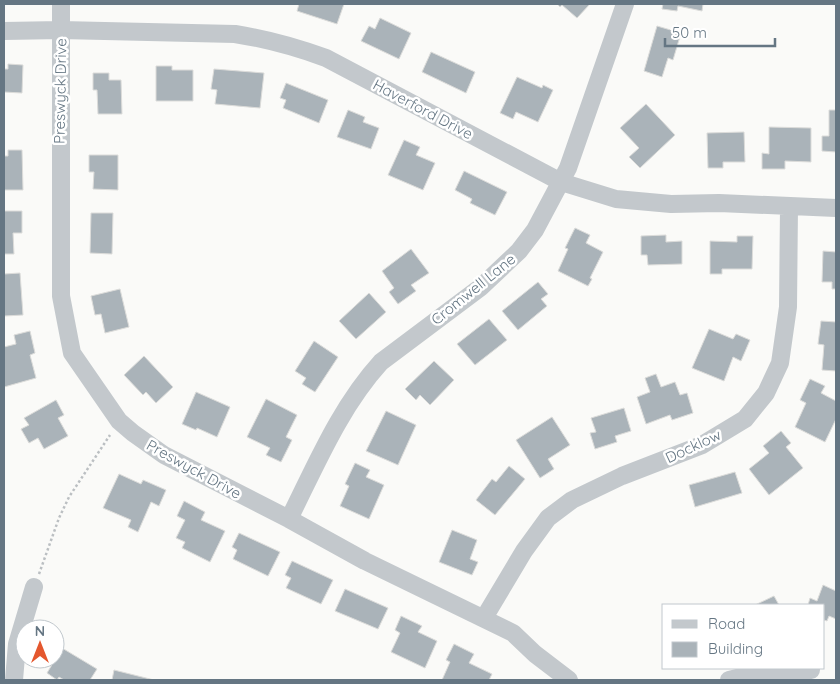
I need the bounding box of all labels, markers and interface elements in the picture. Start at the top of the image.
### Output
scale bar [665,15,775,47]
text: 50 m [672,23,707,42]
street label: Preswyck Drive [50,38,70,144]
street label: Haverford Drive [370,75,476,143]
street label: Cromwell Lane [427,249,519,329]
street label: Docklow [662,425,724,467]
street label: Preswyck Drive [143,435,245,503]
legend [662,604,825,669]
text: Road [708,614,745,633]
north arrow [15,619,65,669]
text: N [35,622,45,640]
text: Building [708,639,763,658]

